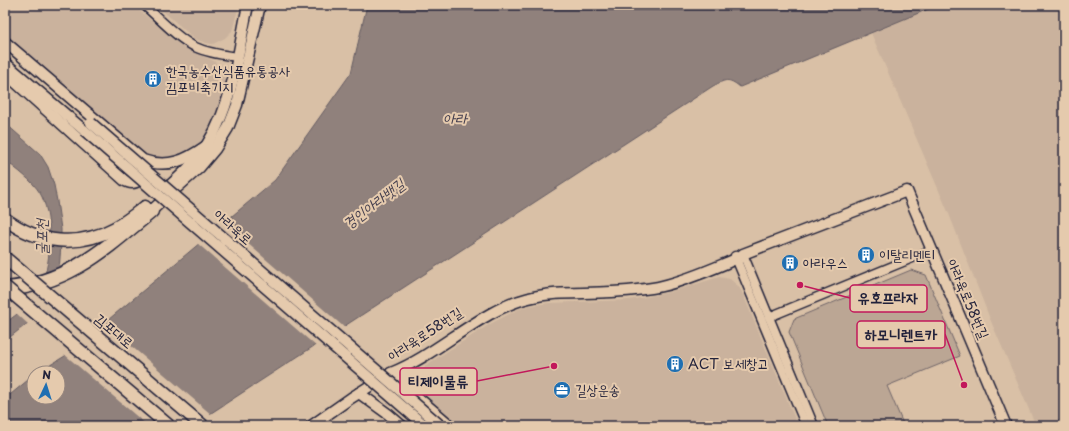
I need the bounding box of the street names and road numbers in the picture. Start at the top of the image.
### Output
street label: 아라육로 [209,204,257,249]
street label: 아라육로58번길 [942,255,995,343]
street label: 아라육로58번길 [383,301,467,366]
street label: 김포대로 [90,308,138,353]

